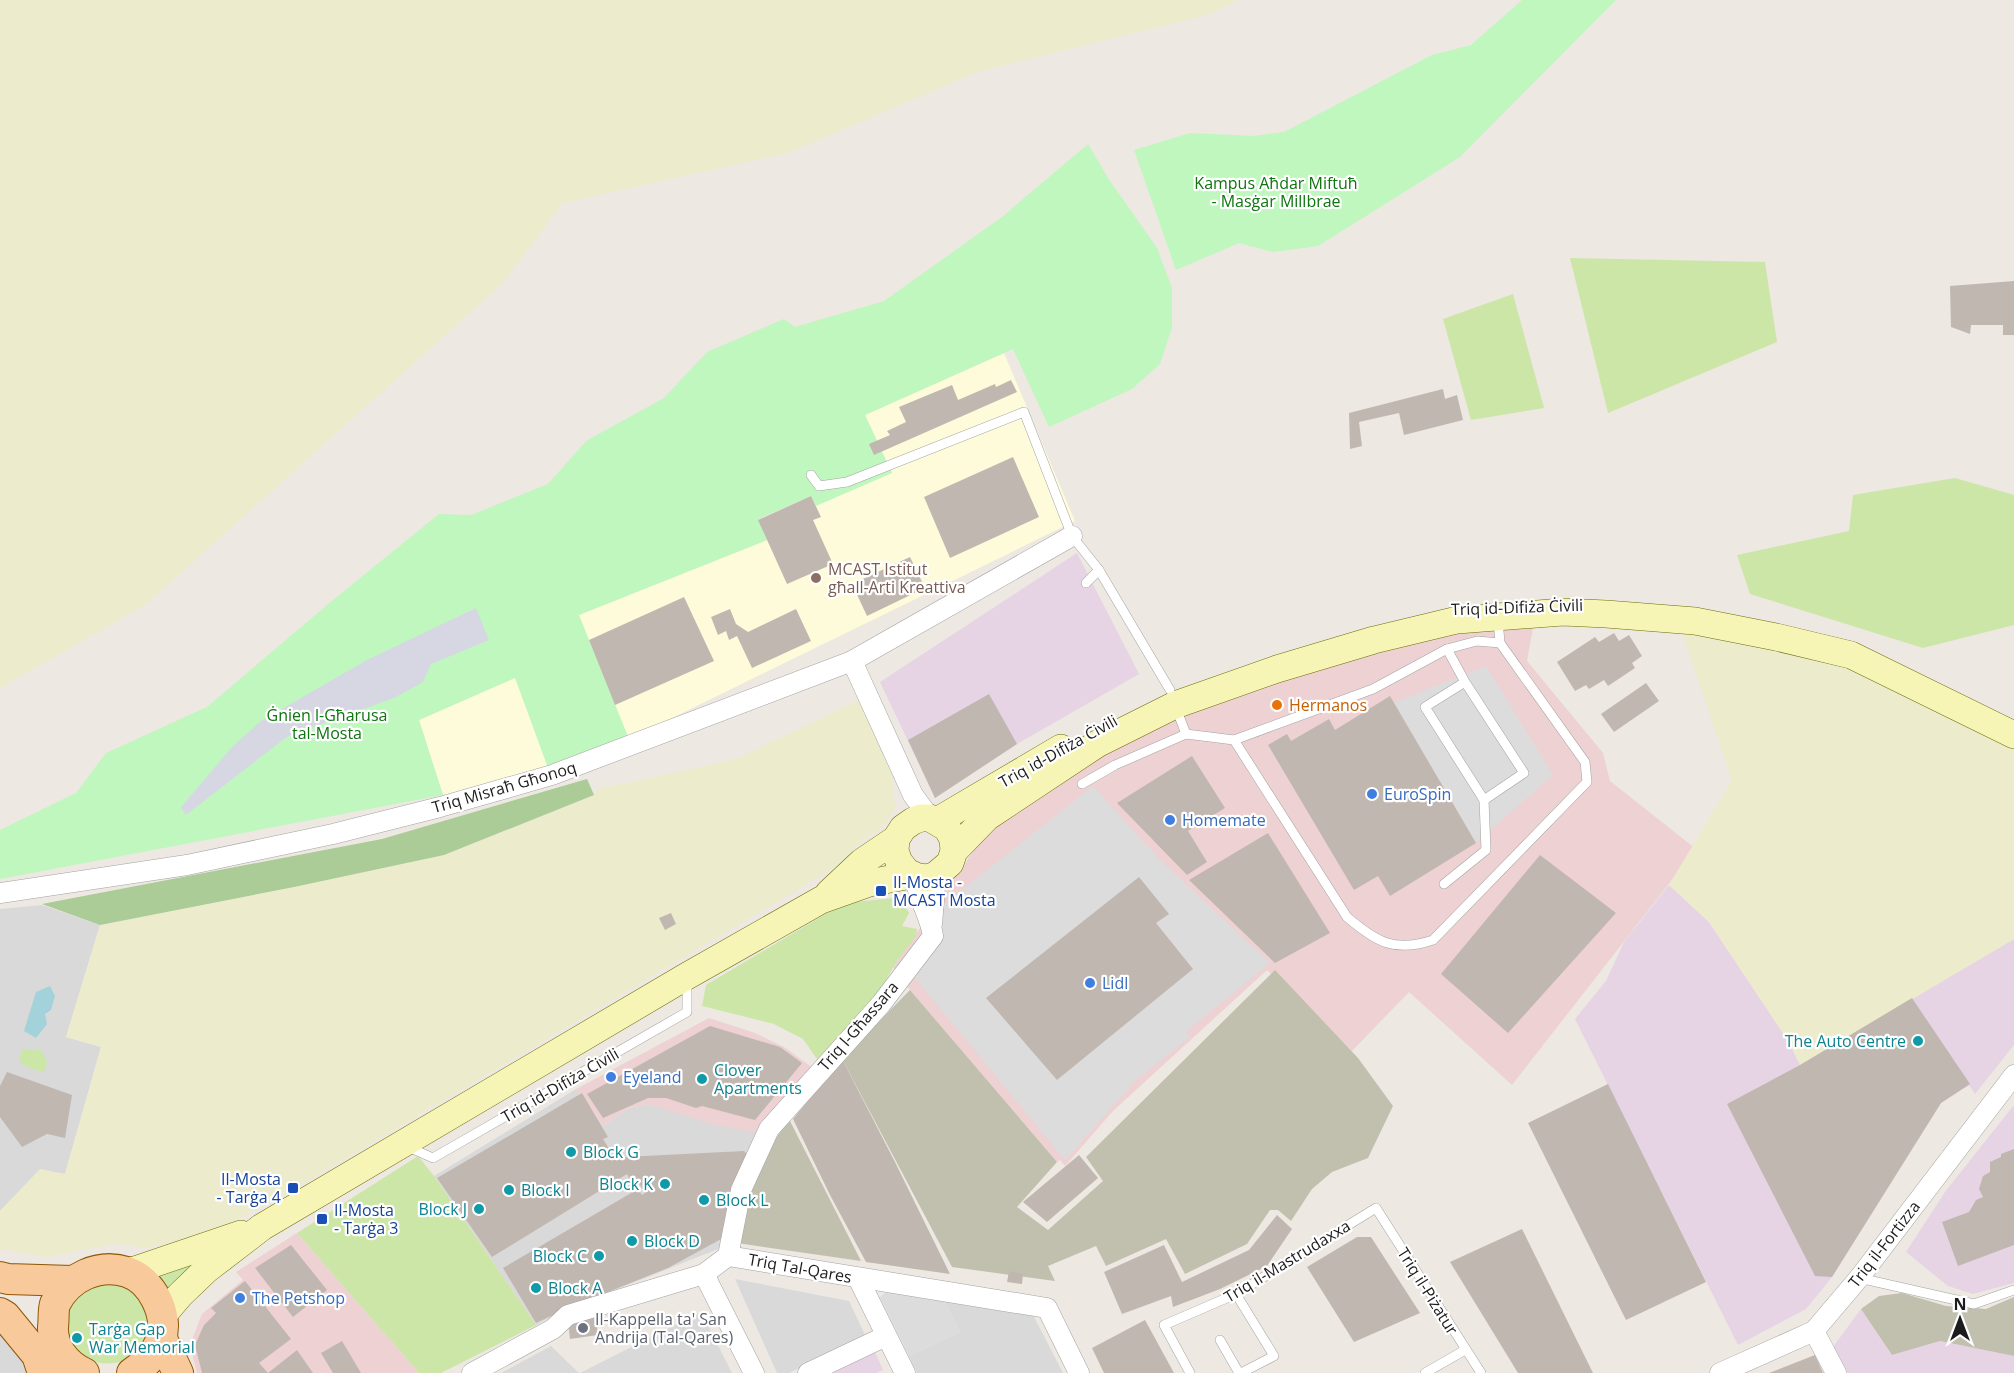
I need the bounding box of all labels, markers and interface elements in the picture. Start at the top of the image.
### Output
park label: Kampus Aħdar Miftuħ - Masġar Millbrae [1194,172,1358,212]
place label: MCAST Istitut għall-Arti Kreattiva [828,558,966,598]
marker: MCAST Istitut għall-Arti Kreattiva [809,571,823,585]
street label: Triq id-Difiża Ċivili [1451,594,1583,620]
place label: Hermanos [1289,694,1367,716]
marker: Hermanos [1270,698,1284,712]
park label: Ġnien l-Għarusa tal-Mosta [267,704,387,744]
street label: Triq id-Difiża Ċivili [995,709,1121,793]
street label: Triq Misraħ Għonoq [429,756,579,818]
place label: EuroSpin [1384,783,1451,805]
marker: EuroSpin [1365,787,1379,801]
place label: Homemate [1182,809,1266,831]
marker: Homemate [1163,813,1177,827]
place label: Il-Mosta - MCAST Mosta [893,871,996,911]
marker: Il-Mosta - MCAST Mosta [874,884,888,898]
place label: Lidl [1102,972,1128,994]
street label: Triq l-Għassara [813,976,903,1076]
marker: Lidl [1083,976,1097,990]
place label: The Auto Centre [1785,1030,1906,1052]
marker: The Auto Centre [1911,1034,1925,1048]
street label: Triq id-Difiża Ċivili [497,1042,623,1128]
place label: Clover Apartments [714,1059,802,1099]
place label: Eyeland [623,1066,681,1088]
marker: Eyeland [604,1070,618,1084]
marker: Clover Apartments [695,1072,709,1086]
place label: Block G [583,1141,639,1163]
marker: Block G [564,1145,578,1159]
place label: Il-Mosta - Tarġa 4 [217,1168,281,1208]
place label: Block K [599,1173,653,1195]
marker: Block K [658,1177,672,1191]
place label: Block I [521,1179,570,1201]
marker: Il-Mosta - Tarġa 4 [286,1181,300,1195]
marker: Block I [502,1183,516,1197]
place label: Block L [716,1189,769,1211]
marker: Block L [697,1193,711,1207]
street label: Triq il-Fortizza [1843,1196,1925,1292]
place label: Block J [418,1198,467,1220]
place label: Il-Mosta - Tarġa 3 [334,1199,398,1239]
marker: Block J [472,1202,486,1216]
marker: Il-Mosta - Tarġa 3 [315,1212,329,1226]
street label: Triq il-Mastrudaxxa [1220,1215,1354,1307]
place label: Block D [644,1230,700,1252]
marker: Block D [625,1234,639,1248]
street label: Triq il-Piżatur [1393,1243,1464,1339]
place label: Block C [533,1245,587,1267]
street label: Triq Tal-Qares [747,1248,853,1288]
marker: Block C [592,1249,606,1263]
place label: Block A [548,1277,603,1299]
marker: Block A [529,1281,543,1295]
place label: The Petshop [252,1287,345,1309]
north arrow [1930,1289,1990,1349]
marker: The Petshop [233,1291,247,1305]
text: N [1953,1293,1967,1315]
place label: Il-Kappella ta' San Andrija (Tal-Qares) [595,1308,733,1348]
place label: Tarġa Gap War Memorial [89,1318,195,1358]
marker: Il-Kappella ta' San Andrija (Tal-Qares) [576,1321,590,1335]
marker: Tarġa Gap War Memorial [70,1331,84,1345]

